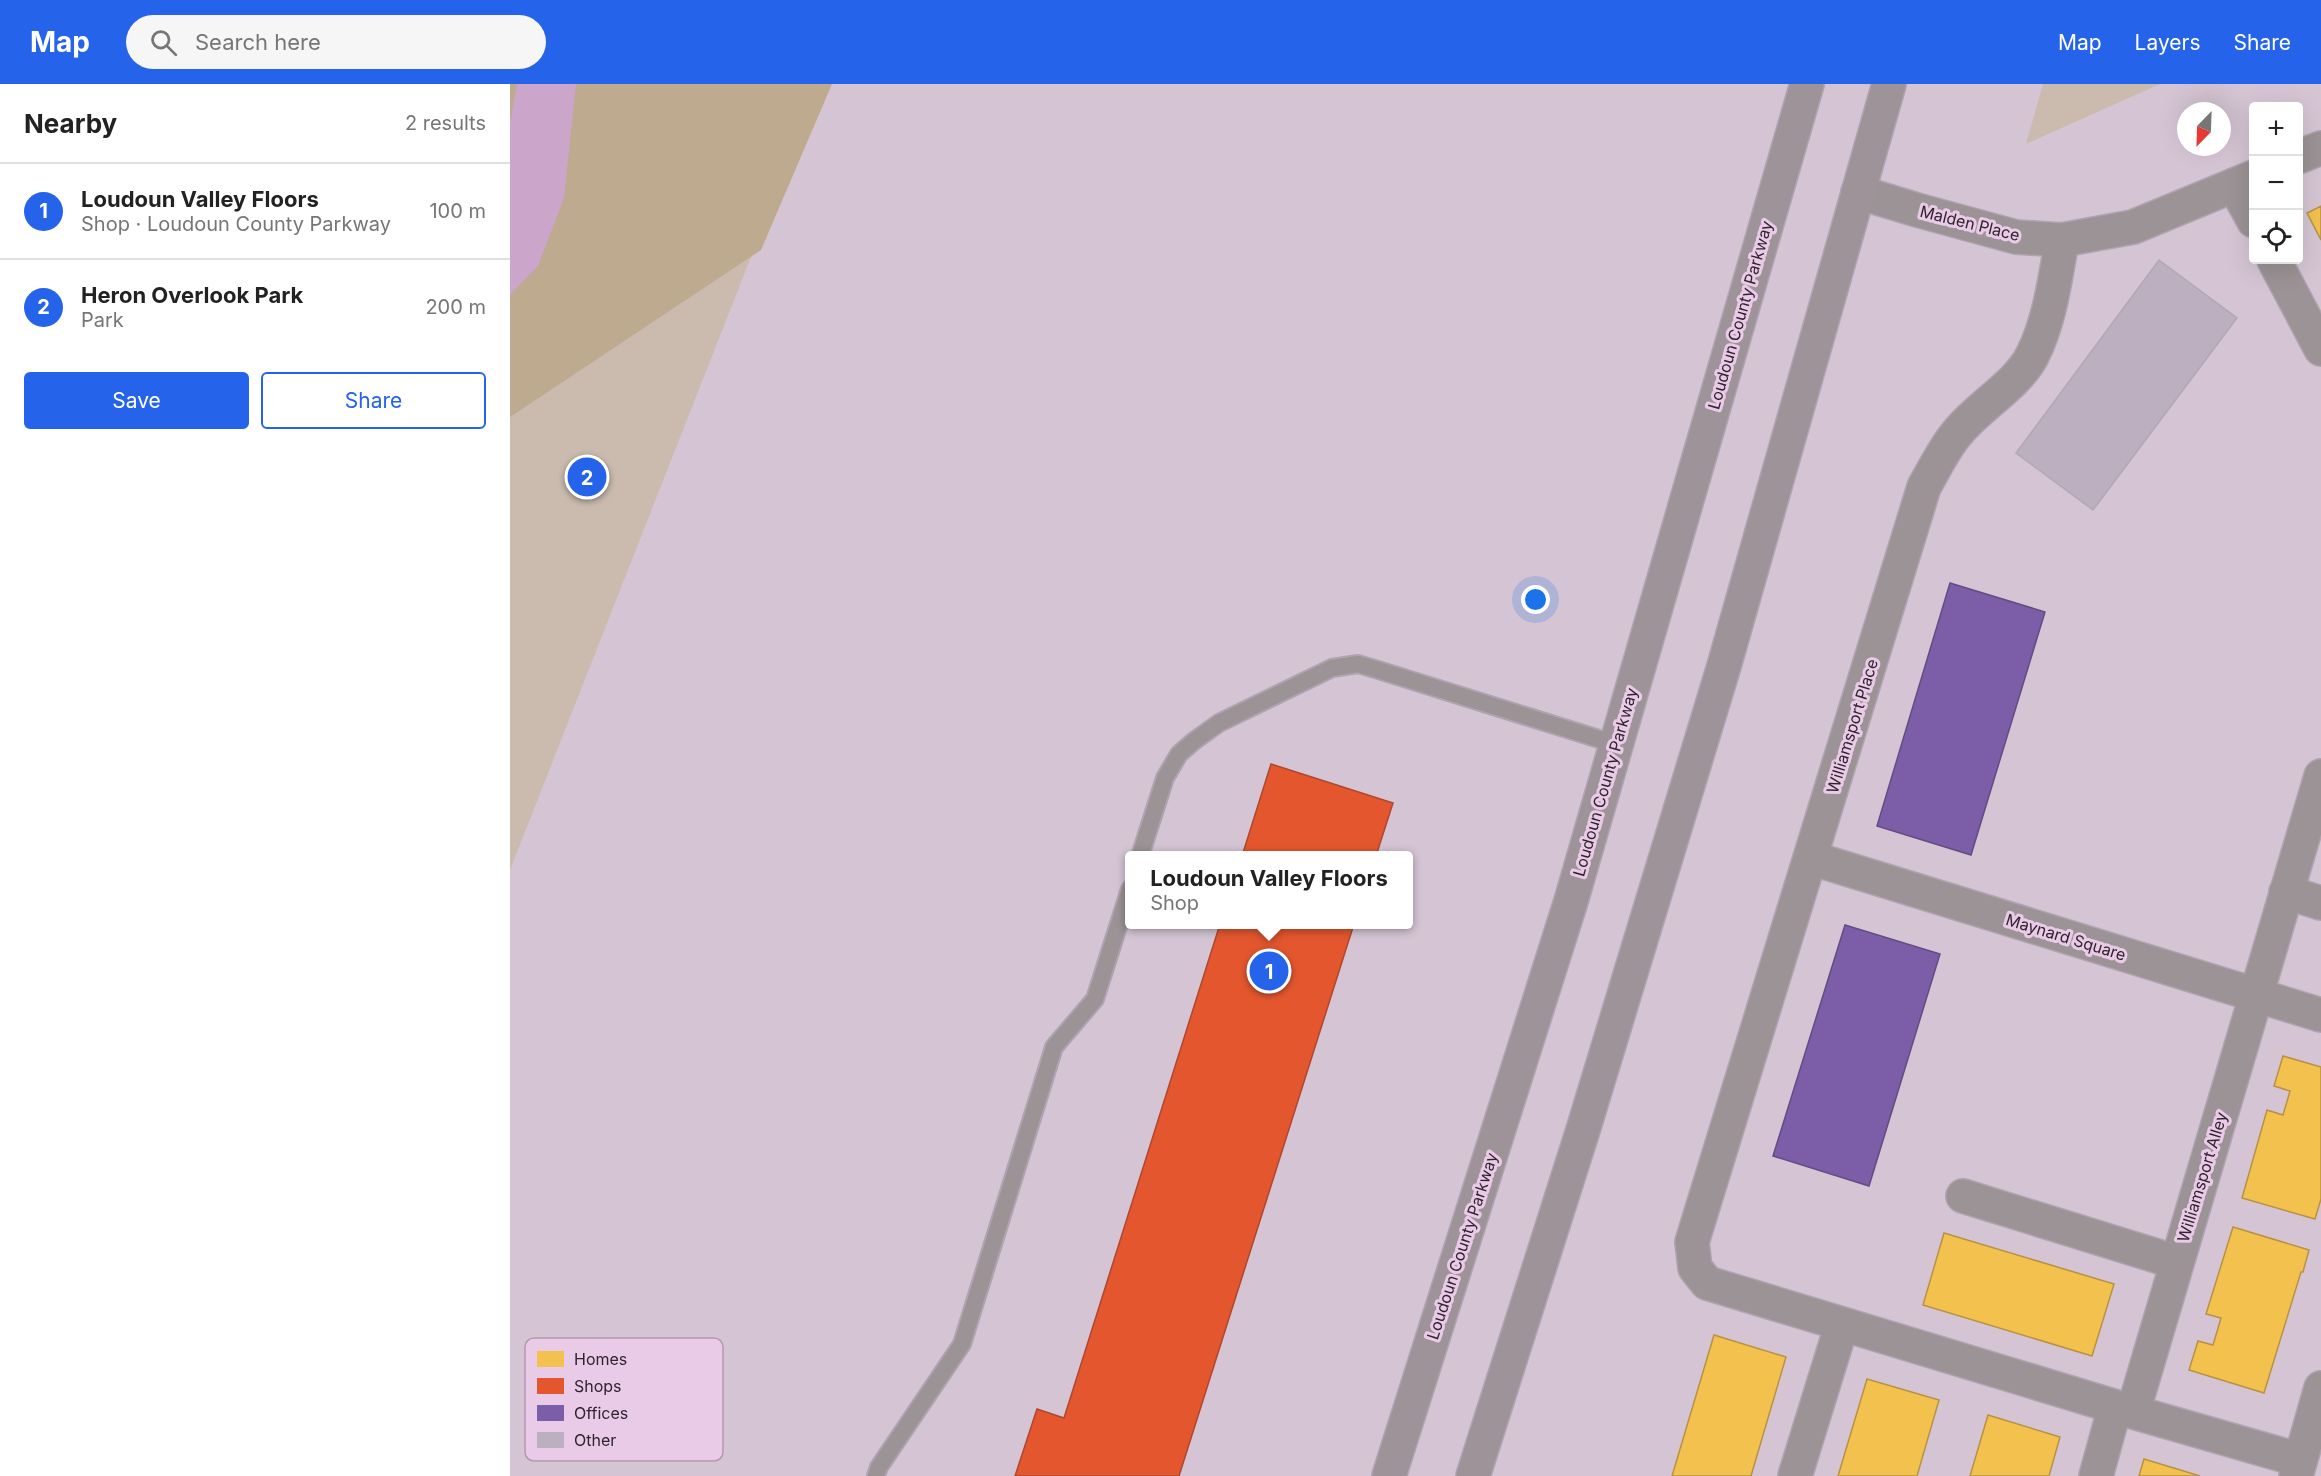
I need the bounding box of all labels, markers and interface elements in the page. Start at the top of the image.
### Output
search box [126,15,546,69]
text: Map [30,25,90,59]
icon: search [147,26,180,59]
text: Search here [195,29,321,55]
text: Map [2058,30,2102,55]
text: Layers [2135,30,2201,55]
text: Share [2234,30,2291,55]
north arrow [2177,102,2231,156]
map controls [2249,102,2303,264]
button: + [2249,102,2303,156]
text: Nearby [24,108,117,139]
text: 2 results [405,111,486,135]
button: − [2249,156,2303,210]
text: Loudoun Valley Floors [81,186,319,212]
text: 1 [39,199,48,223]
text: 100 m [429,199,486,223]
street label: Malden Place [1918,201,2022,245]
button: locate [2249,210,2303,264]
text: Shop · Loudoun County Parkway [81,212,391,236]
street label: Loudoun County Parkway [1703,218,1777,412]
text: Heron Overlook Park [81,282,303,308]
text: 2 [37,295,50,319]
text: 200 m [425,295,486,319]
text: Park [81,308,124,332]
button: Save [24,372,249,429]
button: Share [261,372,486,429]
pin: 2 [568,454,607,500]
your location [1521,585,1550,614]
street label: Williamsport Place [1822,656,1882,796]
street label: Loudoun County Parkway [1568,685,1642,879]
popup [1125,851,1413,929]
text: Loudoun Valley Floors [1150,865,1388,891]
text: Shop [1150,891,1199,915]
street label: Maynard Square [2004,909,2128,965]
pin: 1 [1250,948,1288,994]
street label: Williamsport Alley [2173,1110,2231,1244]
street label: Loudoun County Parkway [1422,1150,1502,1342]
legend [525,1338,723,1461]
text: Homes [574,1349,627,1369]
text: Shops [574,1376,622,1396]
text: Offices [574,1403,628,1423]
text: Other [574,1430,616,1450]

